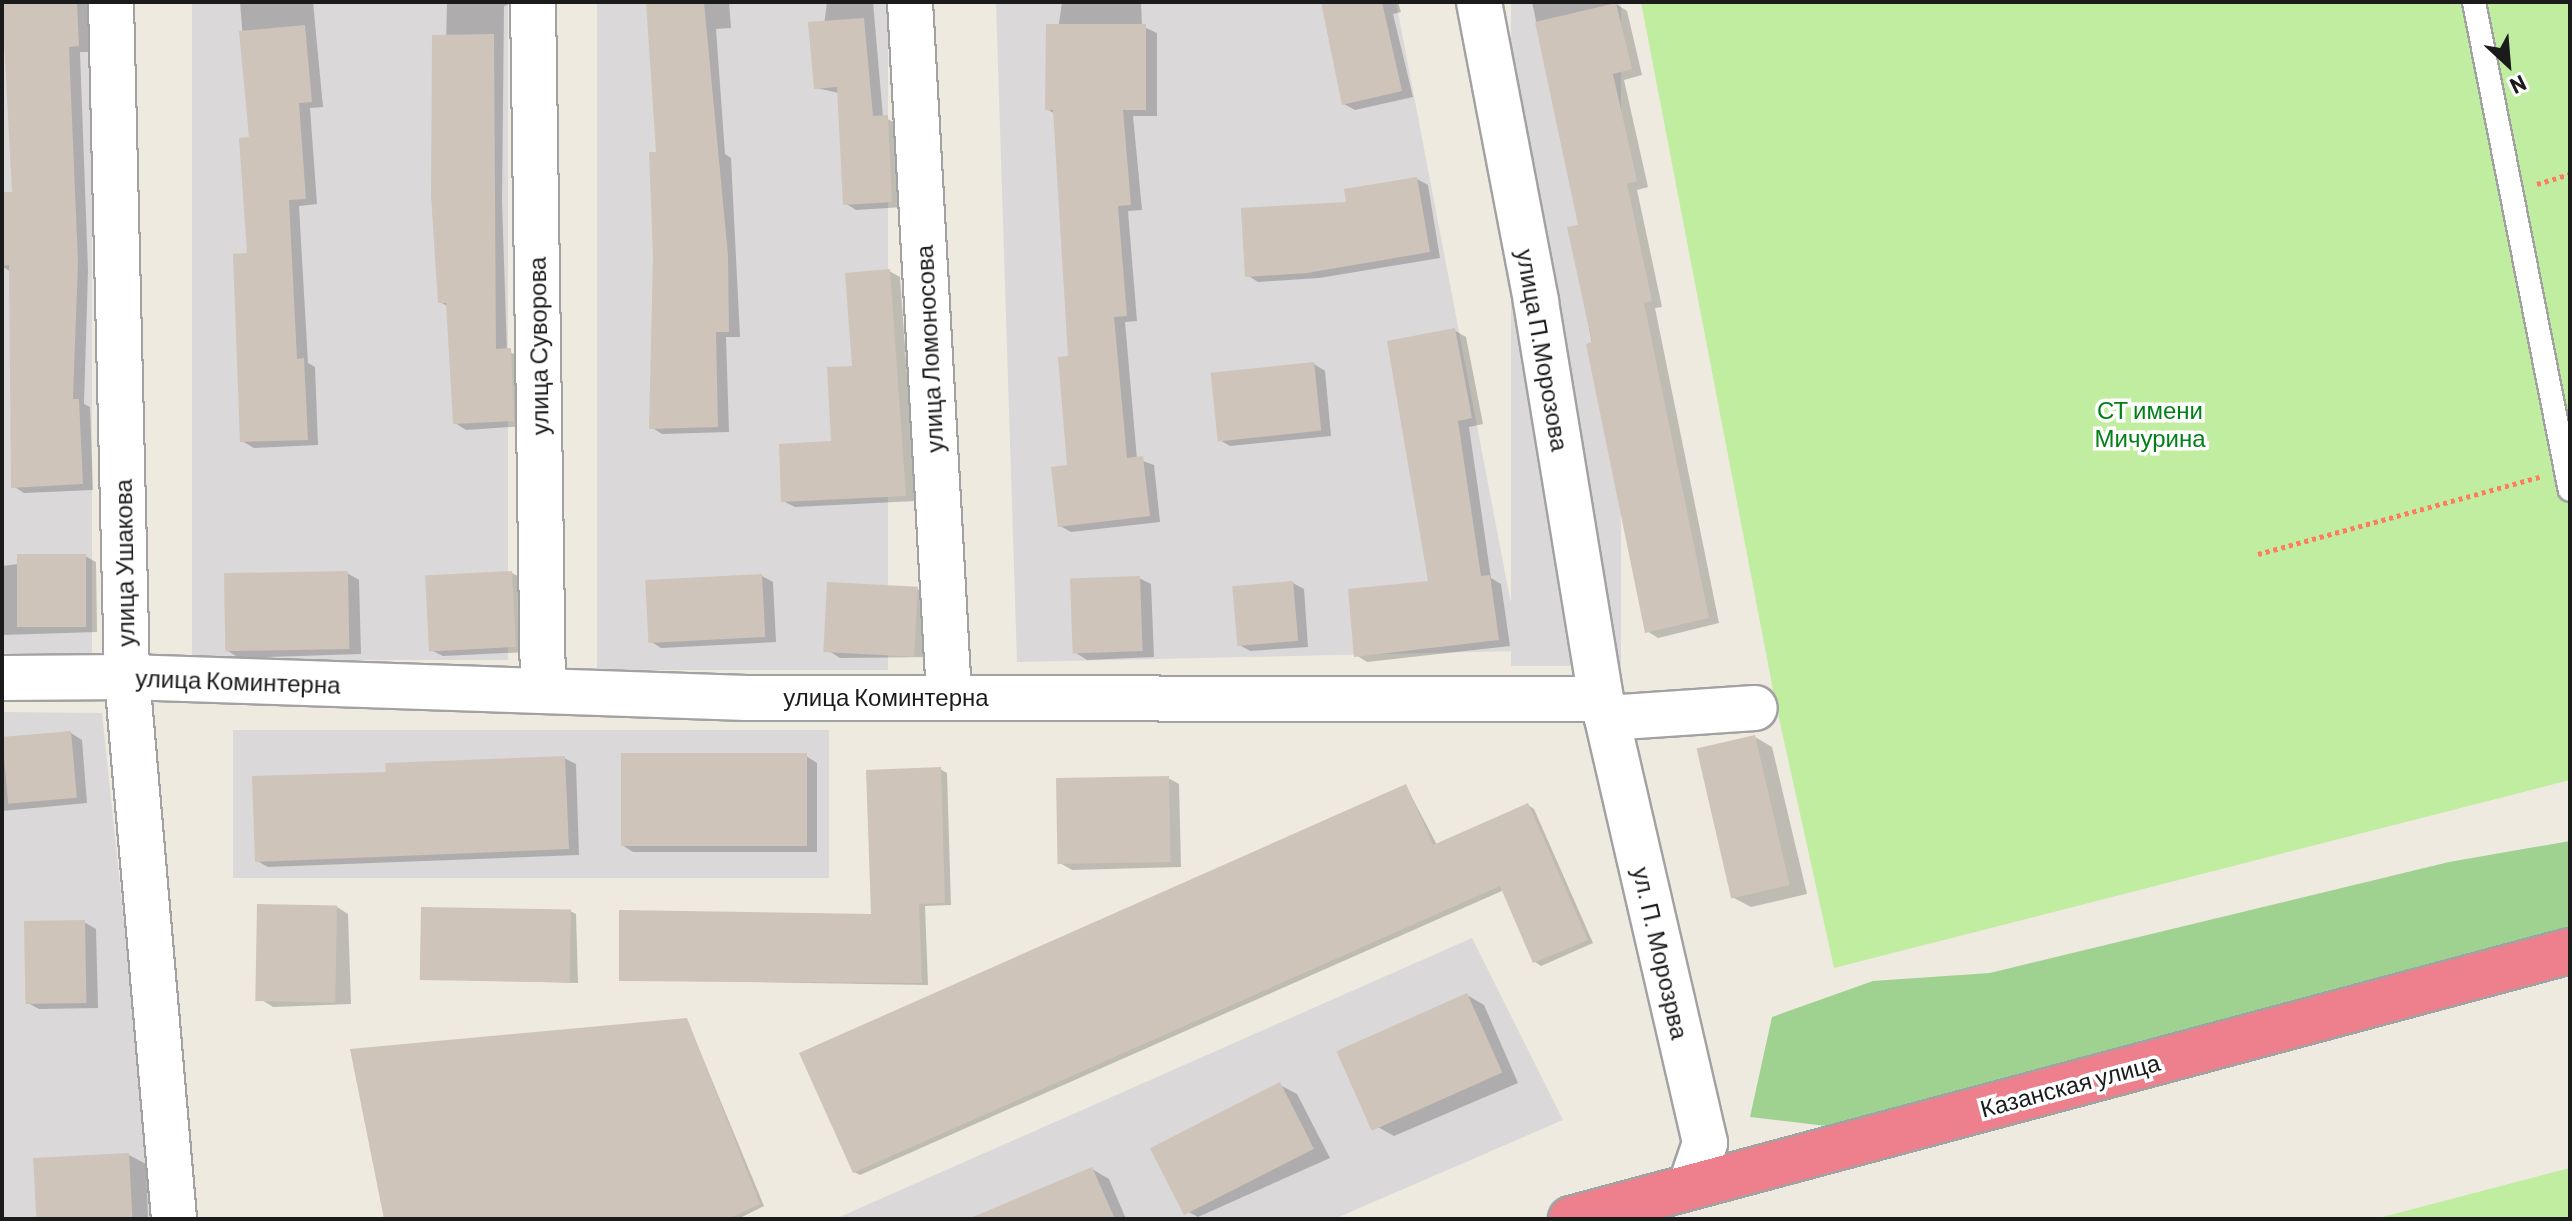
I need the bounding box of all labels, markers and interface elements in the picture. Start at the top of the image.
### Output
north arrow [2468,24,2548,104]
text: N [2506,71,2531,100]
street label: улица Ломоносова [909,245,949,453]
street label: улица П.Морозова [1511,247,1575,453]
street label: улица Суворова [522,257,554,435]
park label: СТ имени Мичурина [2095,396,2205,452]
street label: улица Ушакова [108,479,140,647]
street label: улица Коминтерна [135,663,341,699]
street label: улица Коминтерна [783,683,989,711]
street label: ул. П. Морозрва [1627,864,1695,1042]
street label: Казанская улица [1977,1047,2163,1123]

